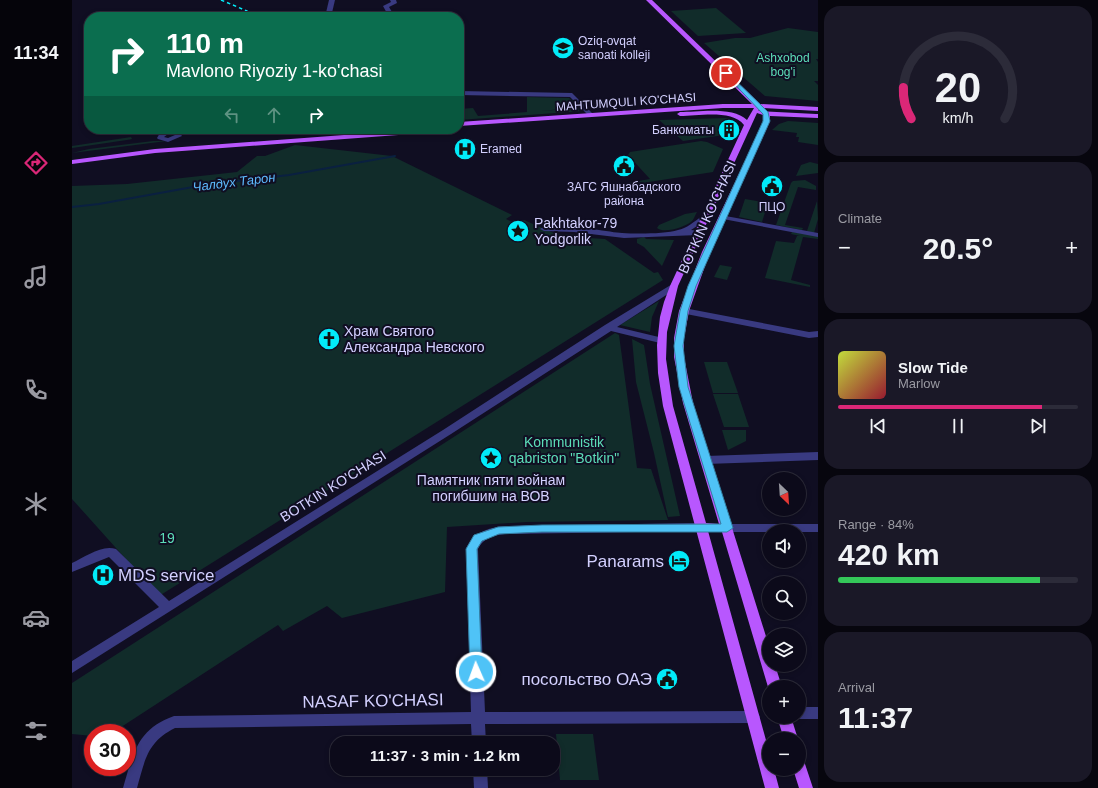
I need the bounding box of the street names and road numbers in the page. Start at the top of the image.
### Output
street label: MAHTUMQULI KO'CHASI [556,90,696,114]
street label: BOTKIN KO'CHASI [675,158,739,276]
street label: BOTKIN KO'CHASI [277,447,389,525]
street label: NASAF KO'CHASI [302,690,444,712]

